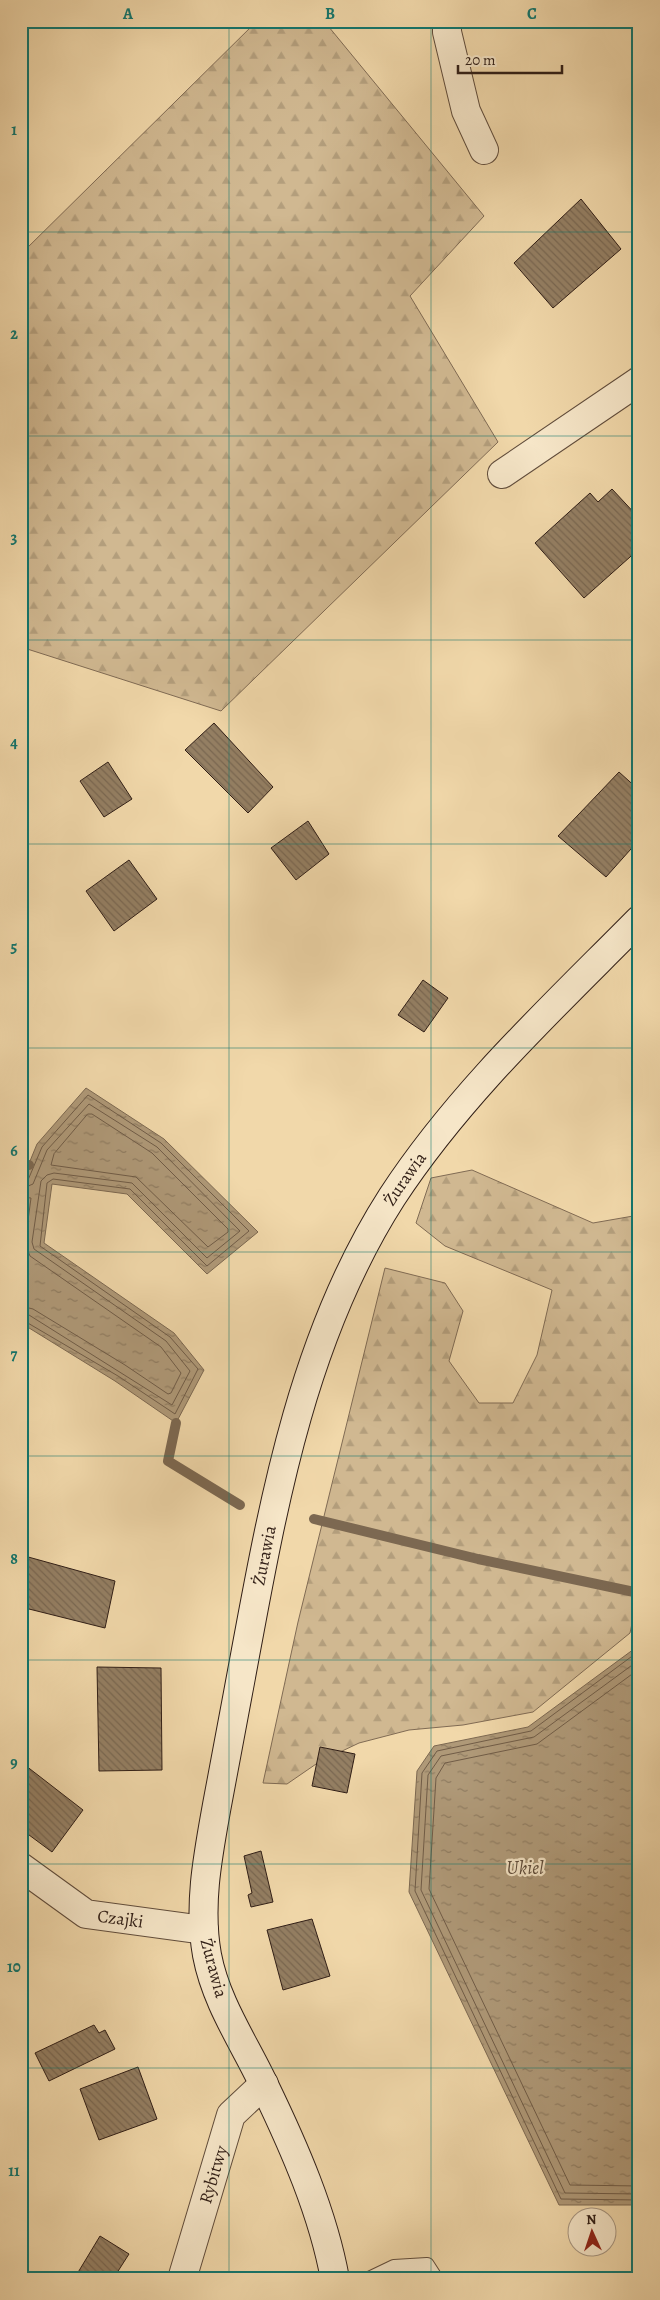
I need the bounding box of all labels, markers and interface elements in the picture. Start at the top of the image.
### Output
text: A [122,3,134,25]
text: B [325,3,335,25]
text: C [527,3,537,25]
scale bar [458,42,561,74]
text: 20 m [465,50,496,70]
text: 1 [11,119,17,141]
text: 2 [10,323,18,345]
text: 3 [11,527,18,549]
text: 4 [10,732,18,754]
text: 5 [11,936,18,958]
text: 6 [10,1140,18,1162]
street label: Żurawia [378,1146,432,1210]
text: 7 [11,1344,18,1366]
street label: Żurawia [246,1522,282,1587]
text: 8 [10,1548,18,1570]
text: 9 [10,1752,18,1774]
water label: Ukiel [506,1855,544,1881]
street label: Czajki [96,1904,145,1934]
street label: Żurawia [195,1936,234,2001]
text: 10 [7,1956,21,1978]
street label: Rybitwy [193,2142,234,2207]
text: 11 [8,2160,20,2182]
north arrow [568,2208,618,2258]
text: N [586,2210,597,2229]

